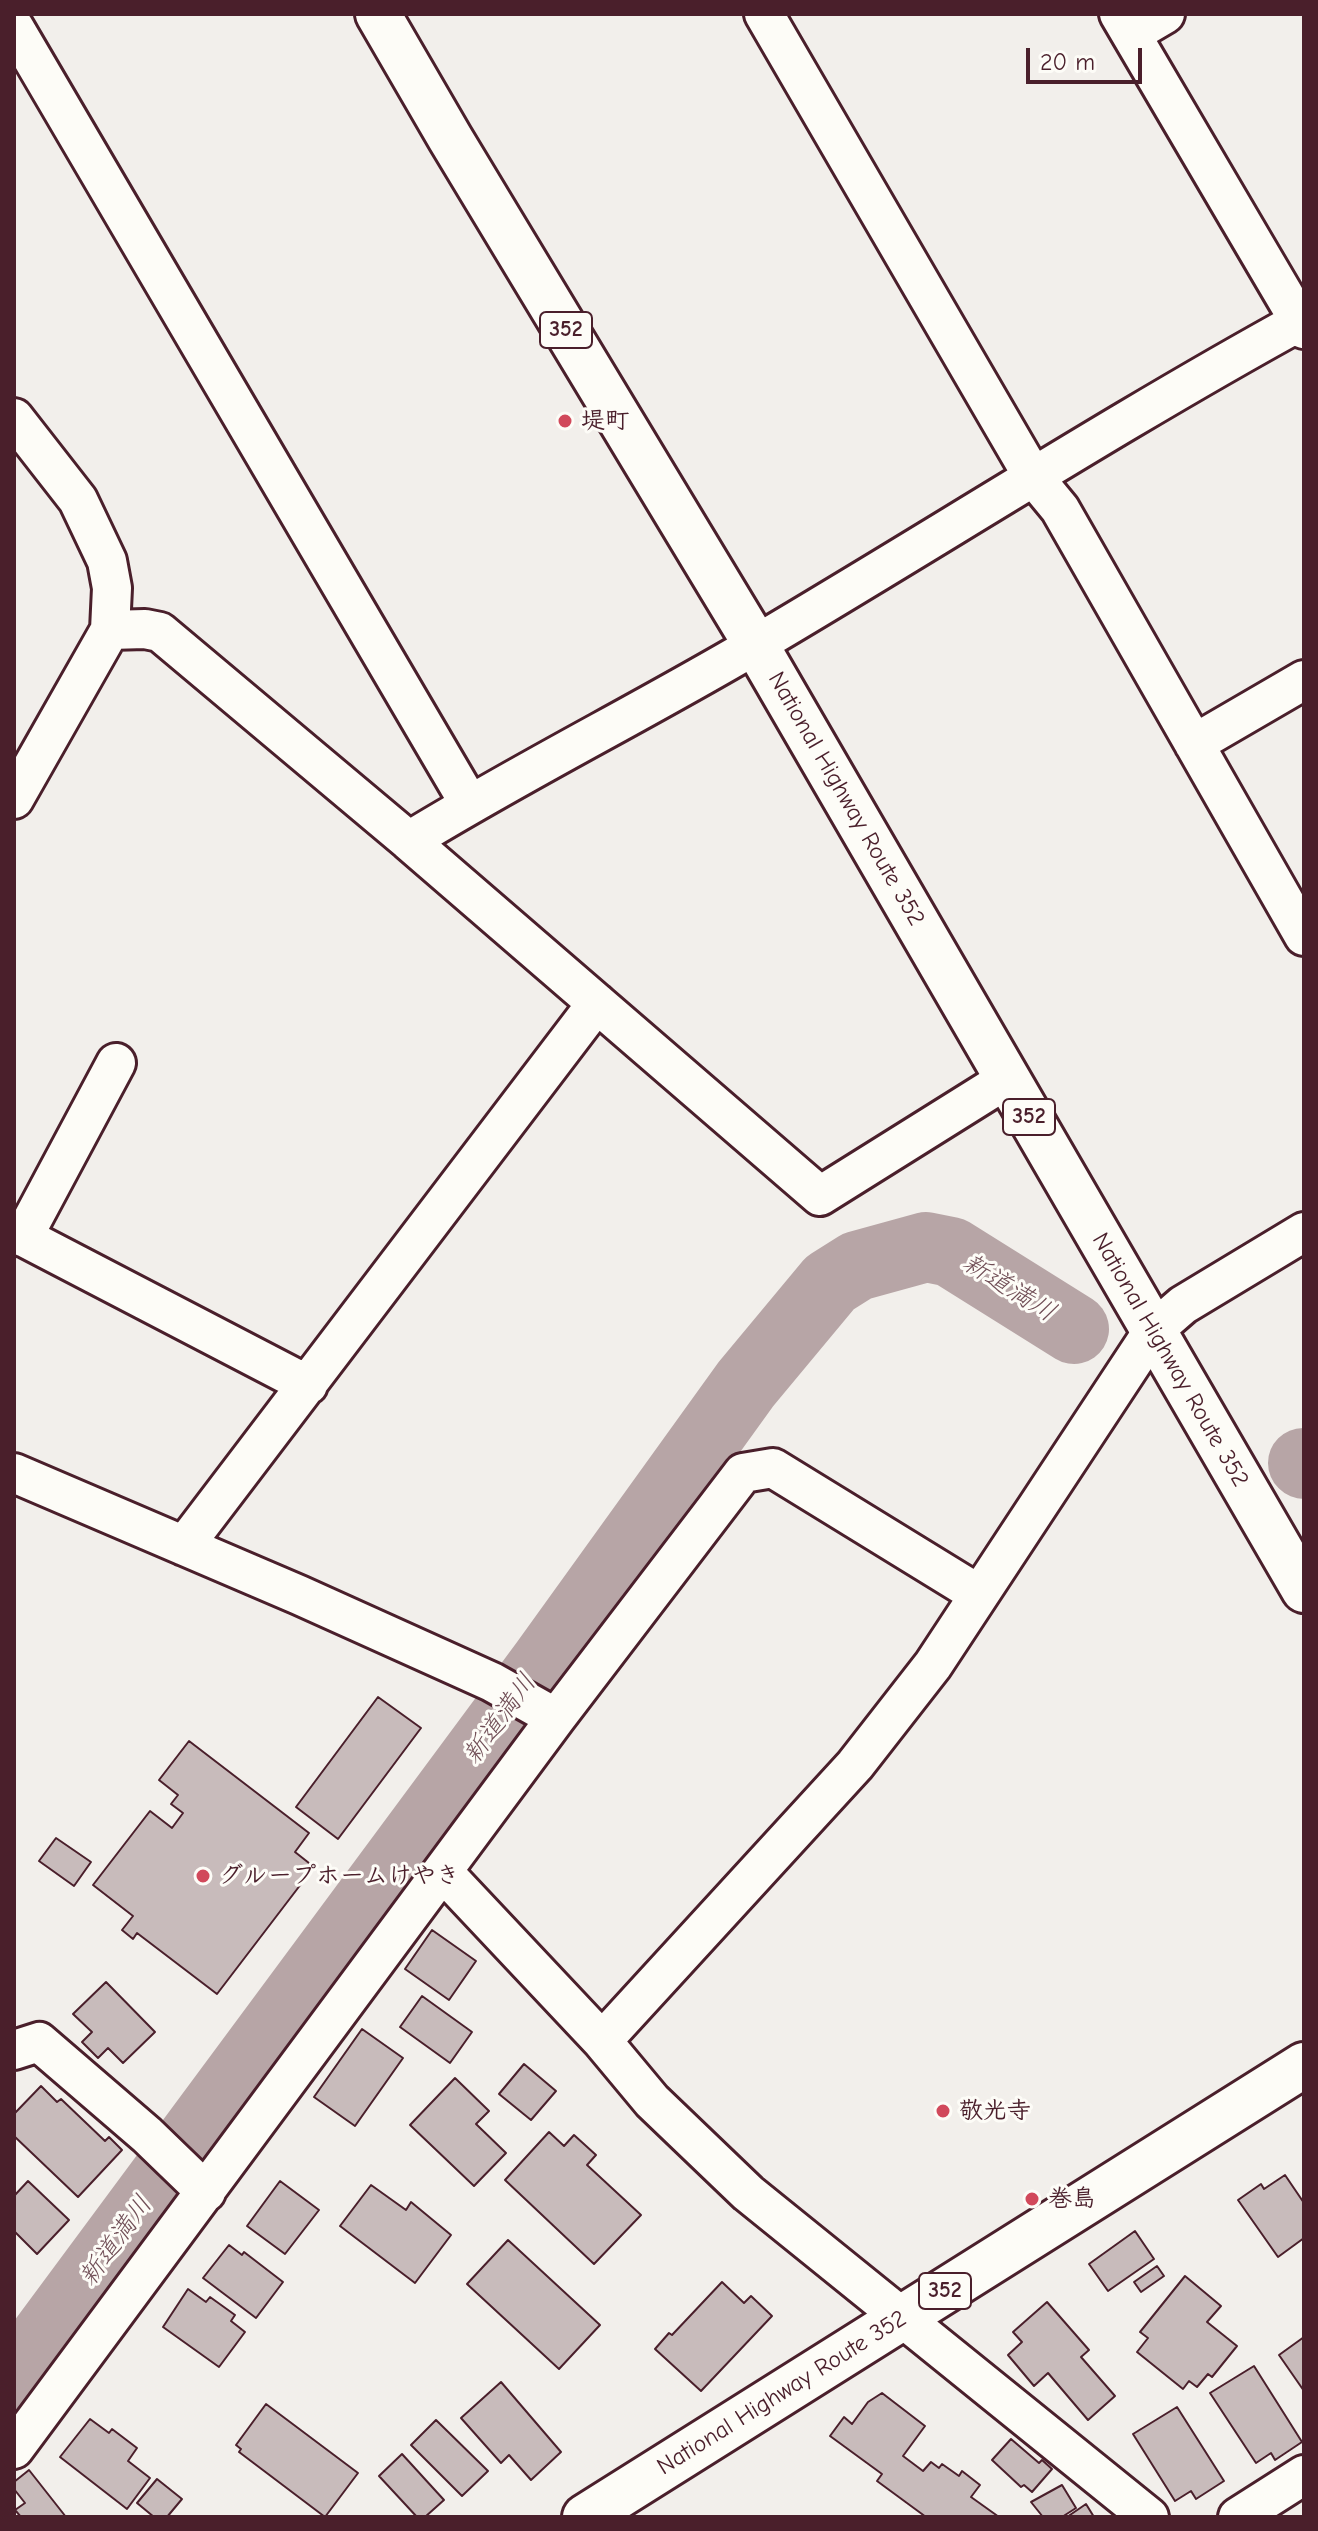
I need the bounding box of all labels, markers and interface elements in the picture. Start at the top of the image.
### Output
scale bar [1030,32,1146,82]
text: 20 m [1040,48,1095,76]
road number: 352 [540,312,592,348]
place label: 堤町 [581,407,629,435]
marker: 堤町 [556,412,574,430]
street label: National Highway Route 352 [761,667,931,931]
road number: 352 [1003,1099,1055,1135]
street label: National Highway Route 352 [1085,1228,1255,1492]
water label: 新道満川 [957,1247,1061,1329]
water label: 新道満川 [457,1668,543,1770]
place label: グループホームけやき [219,1862,460,1890]
marker: グループホームけやき [194,1867,212,1885]
place label: 敬光寺 [959,2097,1031,2125]
marker: 敬光寺 [934,2102,952,2120]
place label: 巻島 [1048,2185,1096,2213]
water label: 新道満川 [73,2190,159,2292]
marker: 巻島 [1023,2190,1041,2208]
road number: 352 [919,2273,971,2309]
street label: National Highway Route 352 [652,2304,912,2482]

